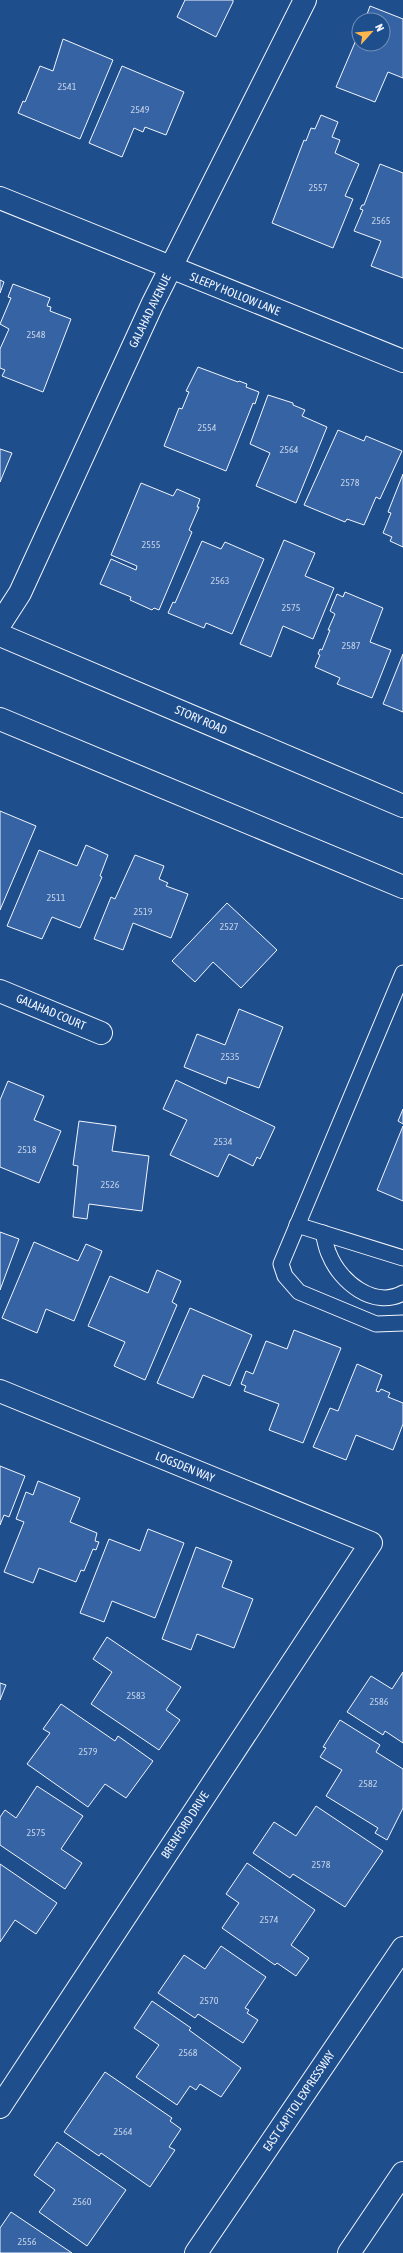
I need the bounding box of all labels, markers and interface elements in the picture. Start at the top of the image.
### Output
north arrow [351,12,391,52]
text: N [373,22,387,33]
house number: 2541 [58,81,77,92]
house number: 2549 [131,104,150,115]
house number: 2557 [309,182,328,193]
house number: 2565 [372,215,391,226]
street label: SLEEPY HOLLOW LANE [188,270,282,318]
street label: GALAHAD AVENUE [126,272,174,350]
house number: 2548 [27,329,46,340]
house number: 2554 [198,422,217,433]
house number: 2564 [280,444,299,455]
house number: 2578 [341,477,360,488]
house number: 2555 [142,539,161,550]
house number: 2563 [211,575,230,586]
house number: 2575 [282,602,301,613]
house number: 2587 [342,640,361,651]
street label: STORY ROAD [173,703,229,737]
house number: 2511 [47,892,66,903]
house number: 2519 [134,906,153,917]
house number: 2527 [220,921,239,932]
street label: GALAHAD COURT [14,991,89,1033]
house number: 2535 [221,1051,240,1062]
house number: 2534 [214,1136,233,1147]
house number: 2518 [18,1144,37,1155]
house number: 2526 [101,1179,120,1190]
street label: LOGSDEN WAY [153,1449,217,1485]
house number: 2583 [127,1690,146,1701]
house number: 2586 [370,1696,389,1707]
house number: 2579 [79,1746,98,1757]
house number: 2582 [359,1778,378,1789]
street label: BRENFORD DRIVE [158,1789,212,1861]
house number: 2575 [27,1827,46,1838]
house number: 2578 [312,1859,331,1870]
house number: 2574 [260,1914,279,1925]
house number: 2570 [200,1995,219,2006]
house number: 2568 [179,2047,198,2058]
street label: EAST CAPITOL EXPRESSWAY [260,2048,338,2154]
house number: 2564 [114,2126,133,2137]
house number: 2560 [73,2196,92,2207]
house number: 2556 [18,2236,37,2247]

